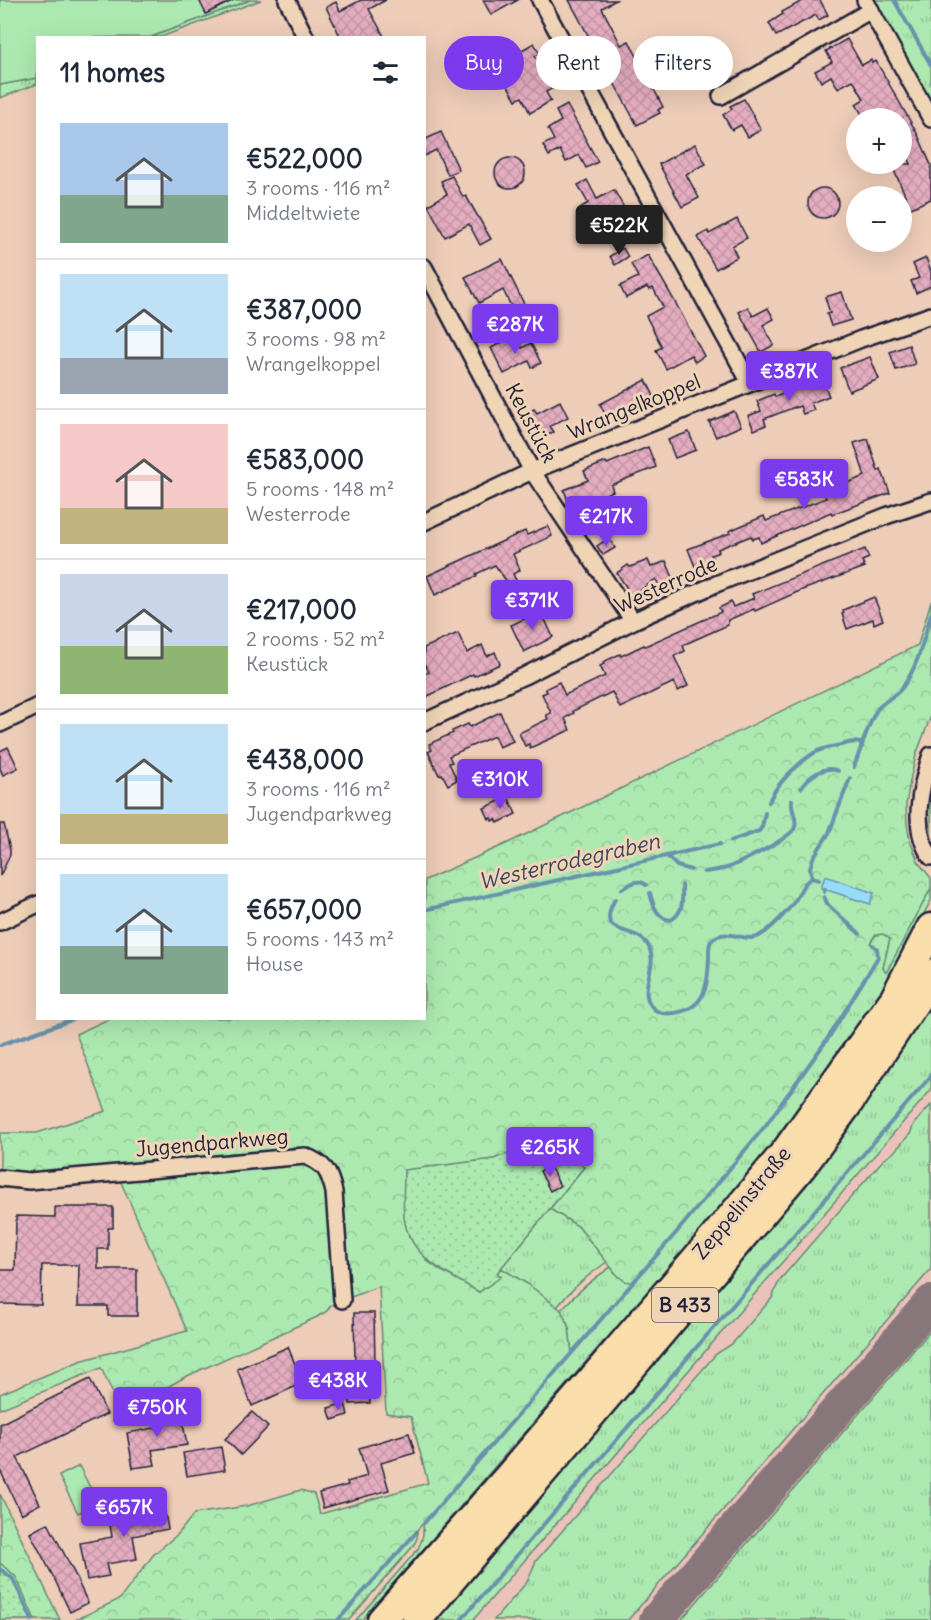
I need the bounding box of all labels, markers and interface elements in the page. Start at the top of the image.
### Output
chip: Buy [444,36,524,90]
chip: Rent [536,36,621,90]
chip: Filters [633,36,733,90]
text: 11 homes [60,56,165,89]
icon: filters [369,56,402,89]
map controls [846,108,912,252]
button: + [846,108,912,174]
text: €522,000 [246,142,363,175]
icon: home [108,147,180,219]
text: 3 rooms · 116 m² [246,175,390,200]
button: − [846,186,912,252]
text: Middeltwiete [246,200,360,225]
pin: €522K [577,205,661,256]
text: €522K [590,212,648,237]
text: €387,000 [246,293,362,326]
icon: home [108,298,180,370]
pin: €287K [473,304,557,355]
text: €287K [486,311,544,336]
text: 3 rooms · 98 m² [246,326,386,351]
text: Wrangelkoppel [246,351,380,376]
pin: €387K [747,351,831,402]
text: €387K [760,358,818,383]
street label: Wrangelkoppel [563,368,704,445]
street label: Keustück [499,378,564,467]
text: €583,000 [246,443,364,476]
icon: home [108,448,180,520]
pin: €583K [762,459,846,510]
text: €583K [774,466,834,491]
text: 5 rooms · 148 m² [246,476,394,501]
pin: €217K [564,496,648,547]
text: Westerrode [246,501,350,526]
text: €217K [579,503,633,528]
street label: Westerrode [610,550,721,619]
pin: €371K [490,580,574,631]
text: €371K [505,587,559,612]
text: €217,000 [246,593,357,626]
icon: home [108,598,180,670]
text: 2 rooms · 52 m² [246,626,385,651]
text: Keustück [246,651,328,676]
text: €438,000 [246,743,364,776]
icon: home [108,748,180,820]
pin: €310K [458,759,542,810]
text: €310K [471,766,529,791]
text: 3 rooms · 116 m² [246,776,390,801]
text: Jugendparkweg [246,801,392,826]
water label: Westerrodegraben [476,826,664,895]
text: €657,000 [246,893,362,926]
icon: home [108,898,180,970]
text: 5 rooms · 143 m² [246,926,394,951]
text: House [246,951,303,976]
street label: Jugendparkweg [134,1122,289,1163]
pin: €265K [508,1127,592,1178]
text: €265K [520,1134,580,1159]
street label: Zeppelinstraße [687,1141,797,1265]
road number: B 433 [652,1288,718,1322]
pin: €438K [296,1360,380,1411]
text: €438K [308,1367,368,1392]
pin: €750K [115,1387,199,1438]
text: €750K [127,1394,187,1419]
pin: €657K [82,1487,166,1538]
text: €657K [95,1494,153,1519]

